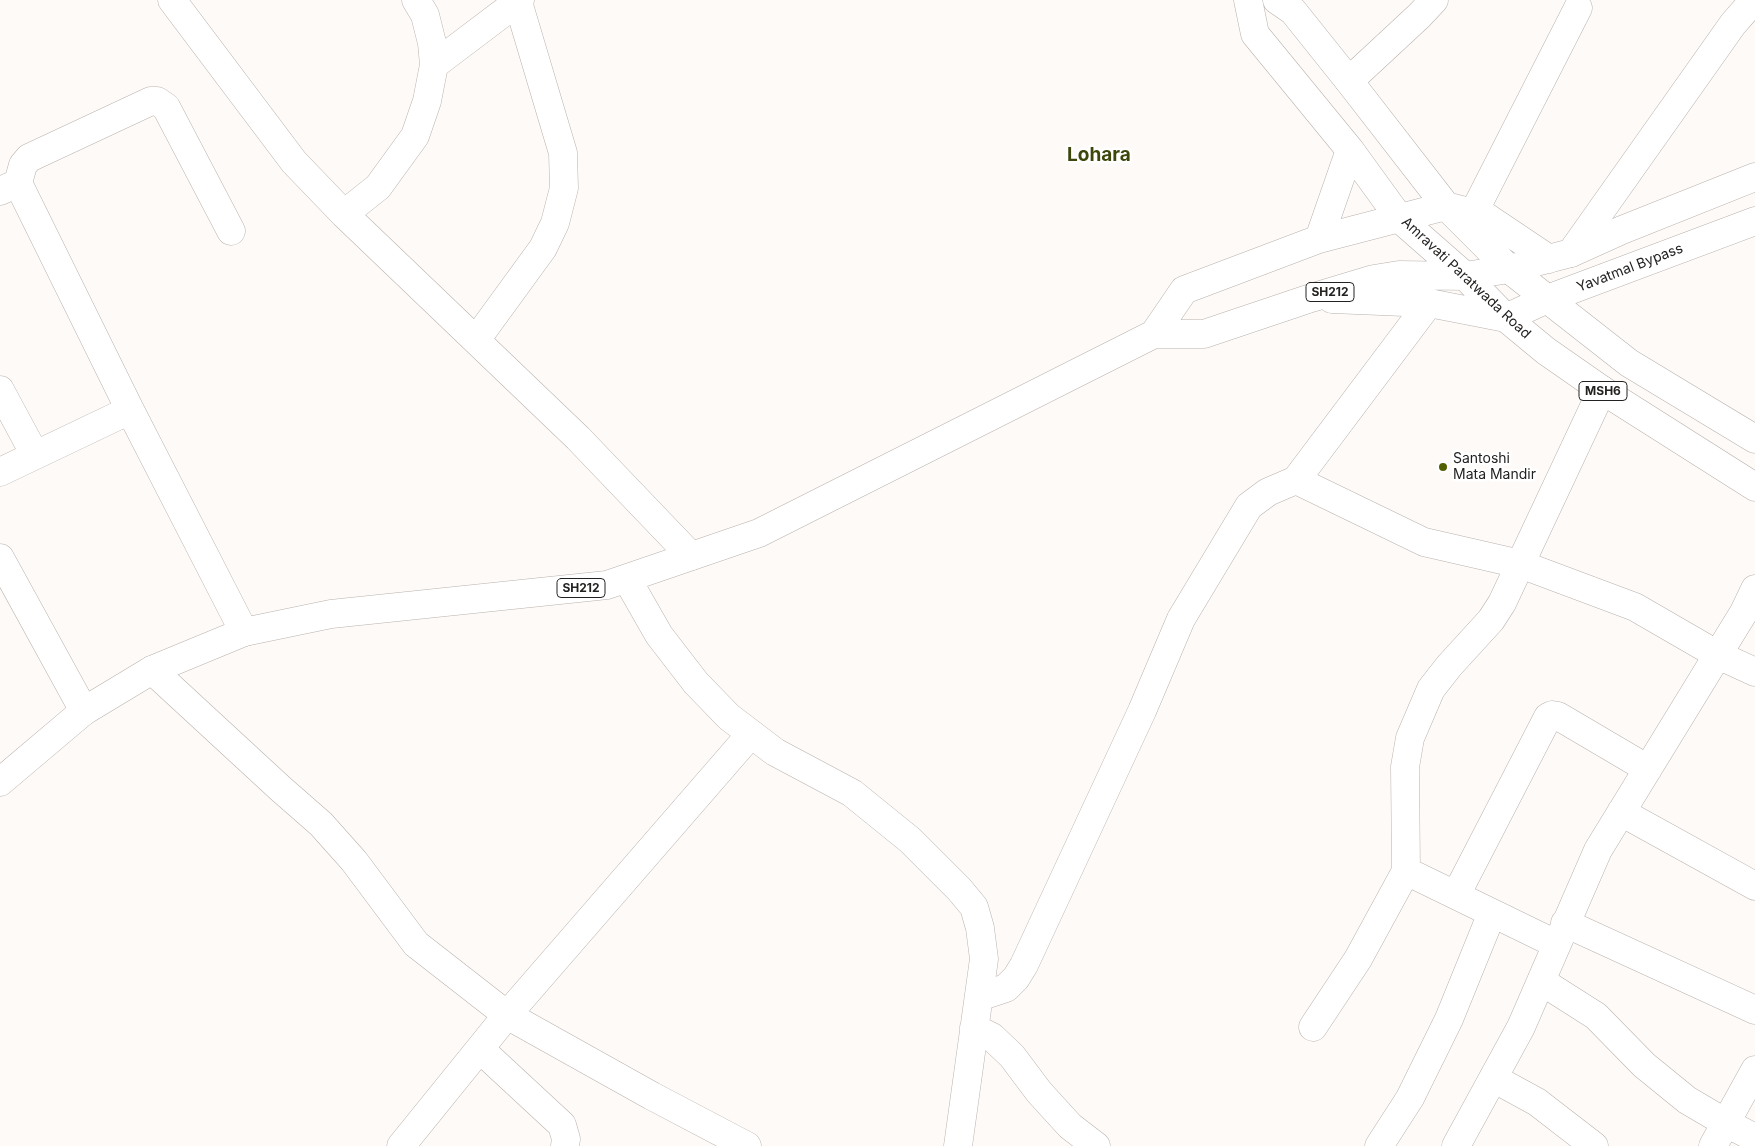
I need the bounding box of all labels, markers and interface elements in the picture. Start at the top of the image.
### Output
district label: Lohara [1067,144,1131,166]
street label: Amravati Paratwada Road [1398,214,1534,342]
street label: Yavatmal Bypass [1575,240,1685,296]
road number: SH212 [1306,282,1354,302]
road number: MSH6 [1579,382,1627,401]
place label: Santoshi Mata Mandir [1453,451,1536,484]
marker: Santoshi Mata Mandir [1437,461,1449,473]
road number: SH212 [557,578,605,598]

